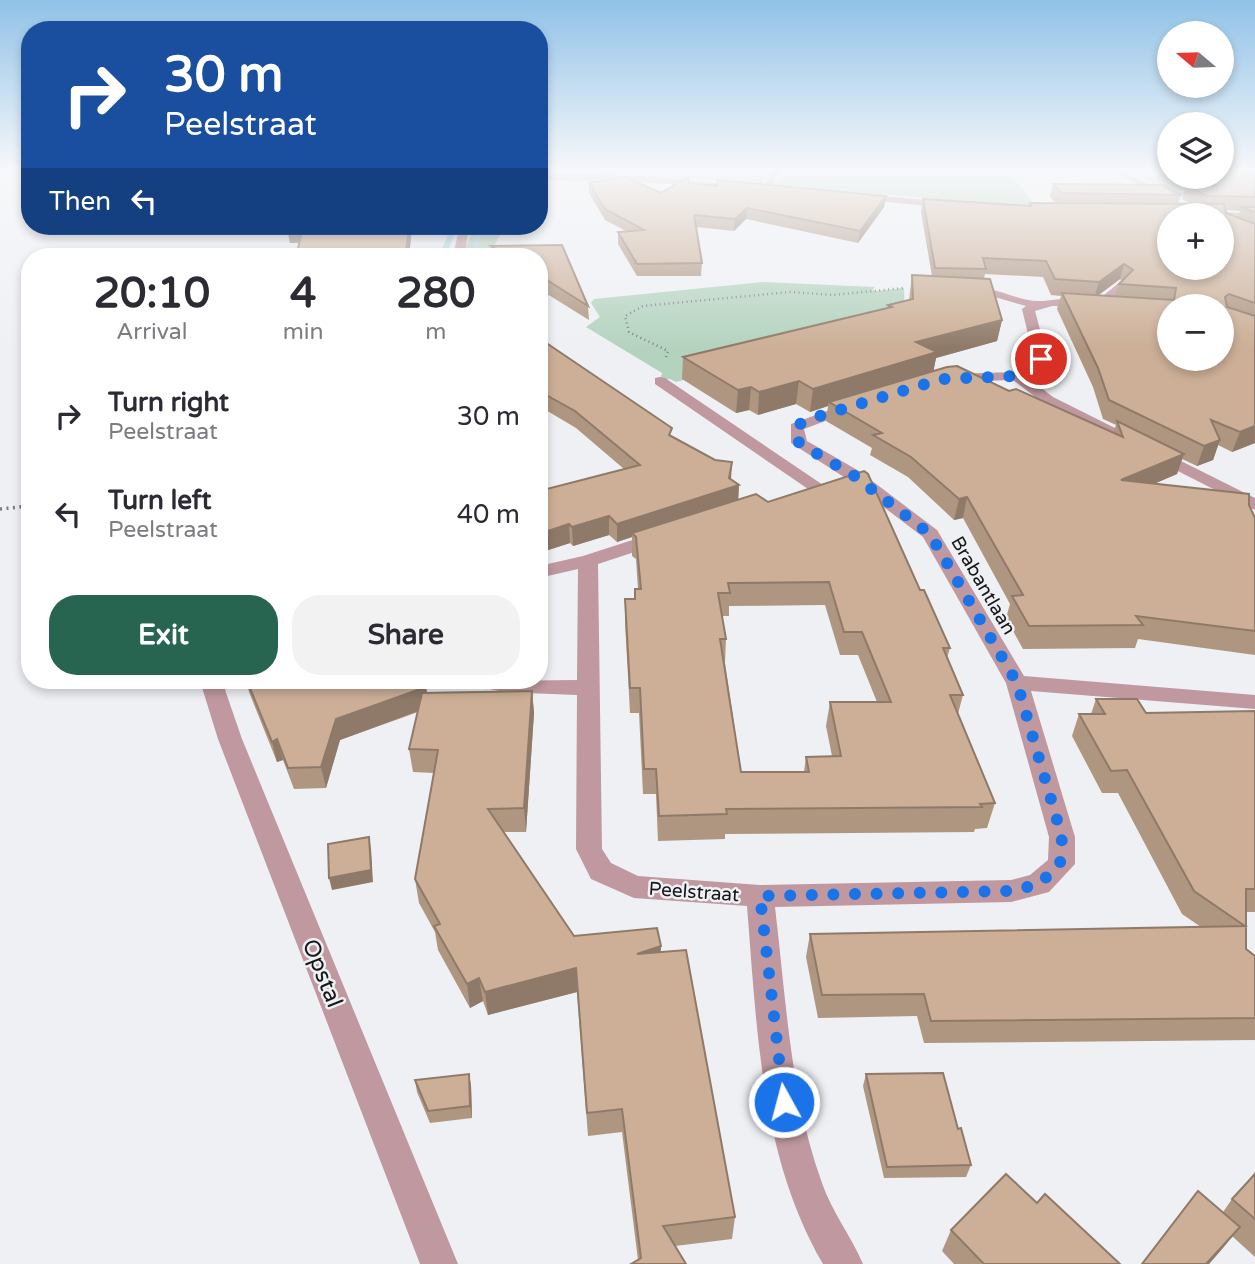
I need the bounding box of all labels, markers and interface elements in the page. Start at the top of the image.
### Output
north arrow [1157,21,1234,98]
map controls [1157,21,1234,371]
text: 30 m [164,46,283,105]
icon: right [49,49,140,140]
text: Peelstraat [164,106,317,144]
button: layers [1157,112,1234,189]
icon: left [125,182,163,220]
text: Then [49,186,111,217]
button: + [1157,203,1234,280]
text: 20:10 [94,268,210,319]
text: 4 [290,268,316,319]
text: 280 [396,268,475,319]
button: − [1157,294,1234,371]
text: Arrival [116,318,187,346]
text: min [283,318,324,346]
text: m [425,318,446,346]
pin [1011,329,1071,389]
icon: arrive [1022,340,1060,378]
text: Turn right [108,387,229,418]
icon: right [49,397,87,435]
text: 30 m [457,401,520,432]
text: Peelstraat [108,418,218,446]
text: Turn left [108,485,211,516]
icon: left [49,495,87,533]
text: 40 m [457,499,520,530]
text: Peelstraat [108,516,218,544]
street label: Brabantlaan [946,532,1020,639]
button: Exit [49,595,278,675]
button: Share [292,595,520,675]
street label: Peelstraat [648,878,740,906]
street label: Opstal [296,935,348,1012]
position arrow [747,1065,821,1139]

